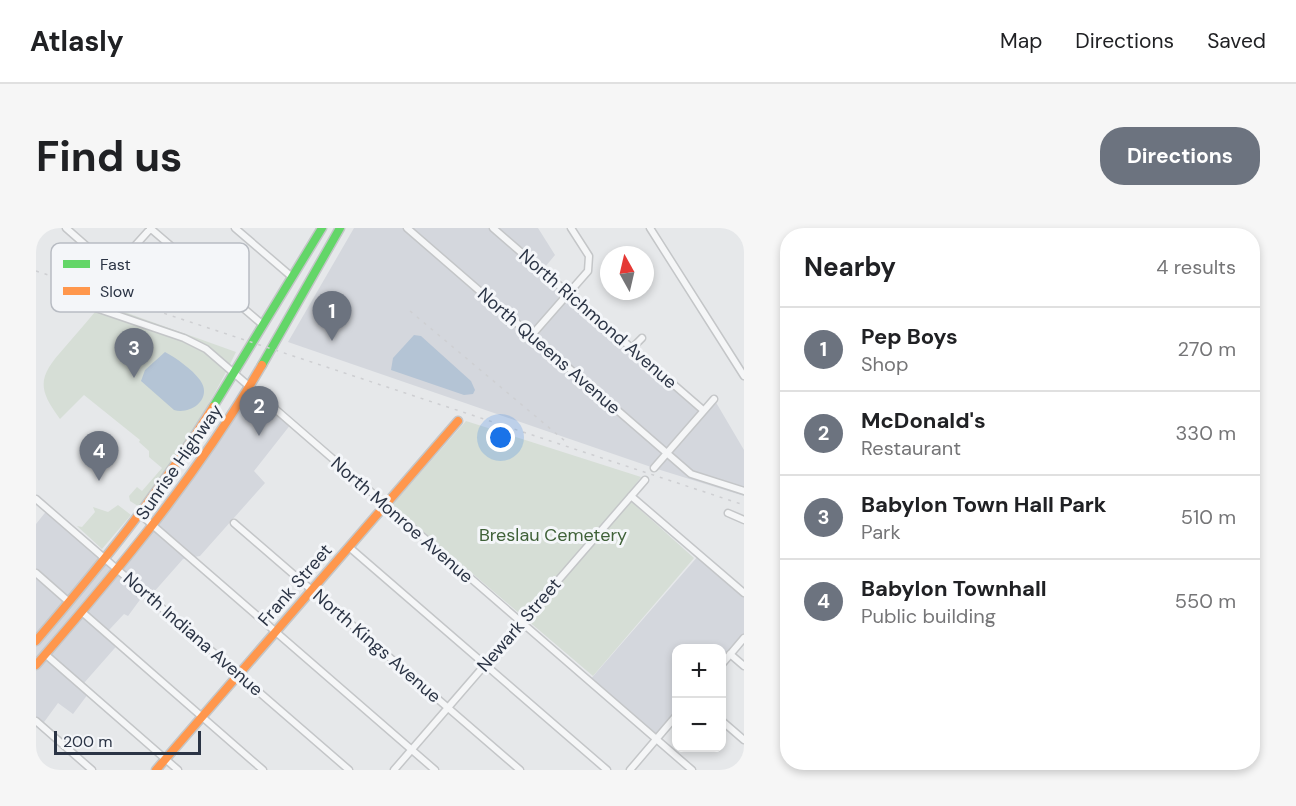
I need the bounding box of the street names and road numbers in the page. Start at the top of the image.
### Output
street label: North Richmond Avenue [514,244,682,394]
street label: North Queens Avenue [472,282,626,420]
street label: Sunrise Highway [130,399,228,525]
street label: North Monroe Avenue [326,451,478,589]
street label: Frank Street [253,539,337,631]
street label: North Indiana Avenue [118,567,268,701]
street label: Newark Street [472,573,566,677]
street label: North Kings Avenue [308,584,446,708]

